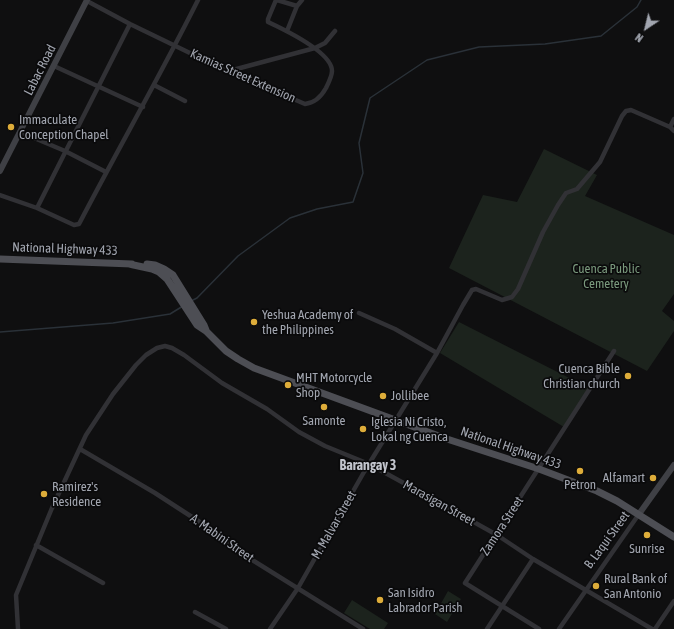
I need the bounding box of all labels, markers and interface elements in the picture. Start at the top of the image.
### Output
north arrow [626,8,666,48]
text: N [633,31,645,45]
street label: Labac Road [21,42,59,98]
street label: Kamias Street Extension [188,46,298,106]
place label: Immaculate Conception Chapel [19,112,109,143]
marker: Immaculate Conception Chapel [6,122,16,132]
street label: National Highway 433 [12,239,118,259]
park label: Cuenca Public Cemetery [572,261,640,292]
place label: Yeshua Academy of the Philippines [262,307,353,338]
marker: Yeshua Academy of the Philippines [249,317,259,327]
place label: Cuenca Bible Christian church [543,361,620,392]
place label: MHT Motorcycle Shop [296,370,372,401]
marker: Cuenca Bible Christian church [623,371,633,381]
marker: MHT Motorcycle Shop [283,380,293,390]
place label: Jollibee [391,388,429,404]
marker: Jollibee [378,391,388,401]
marker: Samonte [319,402,329,412]
place label: Samonte [303,413,345,429]
place label: Iglesia Ni Cristo, Lokal ng Cuenca [371,414,448,445]
street label: National Highway 433 [458,423,564,473]
marker: Iglesia Ni Cristo, Lokal ng Cuenca [358,424,368,434]
district label: Barangay 3 [340,458,396,474]
marker: Petron [575,466,585,476]
place label: Alfamart [603,470,645,486]
marker: Alfamart [648,473,658,483]
street label: Marasigan Street [400,477,478,529]
place label: Petron [564,477,596,493]
place label: Ramirez's Residence [52,479,101,510]
street label: M. Malvar Street [308,488,360,562]
marker: Ramirez's Residence [39,489,49,499]
street label: Zamora Street [477,494,527,558]
street label: B. Laqui Street [581,508,633,572]
street label: A. Mabini Street [187,510,257,566]
marker: Sunrise [642,530,652,540]
place label: Sunrise [629,541,665,557]
place label: Rural Bank of San Antonio [604,571,667,602]
marker: Rural Bank of San Antonio [591,581,601,591]
place label: San Isidro Labrador Parish [388,585,463,616]
marker: San Isidro Labrador Parish [375,595,385,605]

